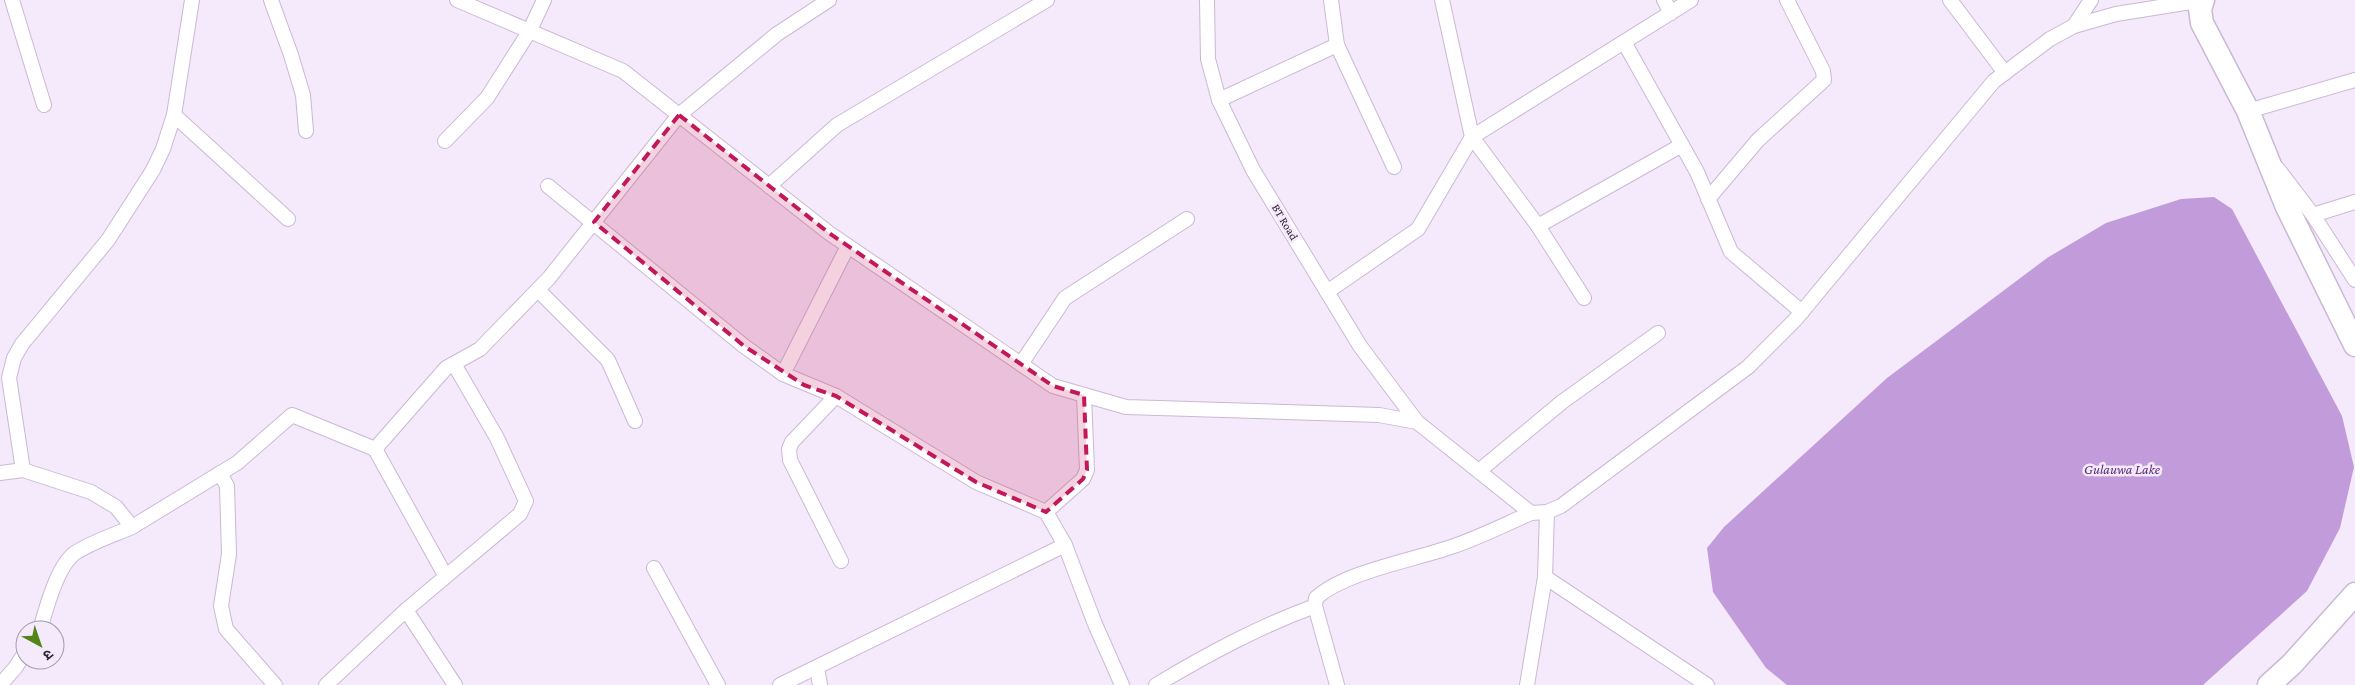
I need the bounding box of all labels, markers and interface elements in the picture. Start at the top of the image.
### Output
street label: BT Road [1269,201,1302,243]
water label: Gulauwa Lake [2084,461,2161,477]
north arrow [15,620,65,670]
text: उ [39,646,57,664]

